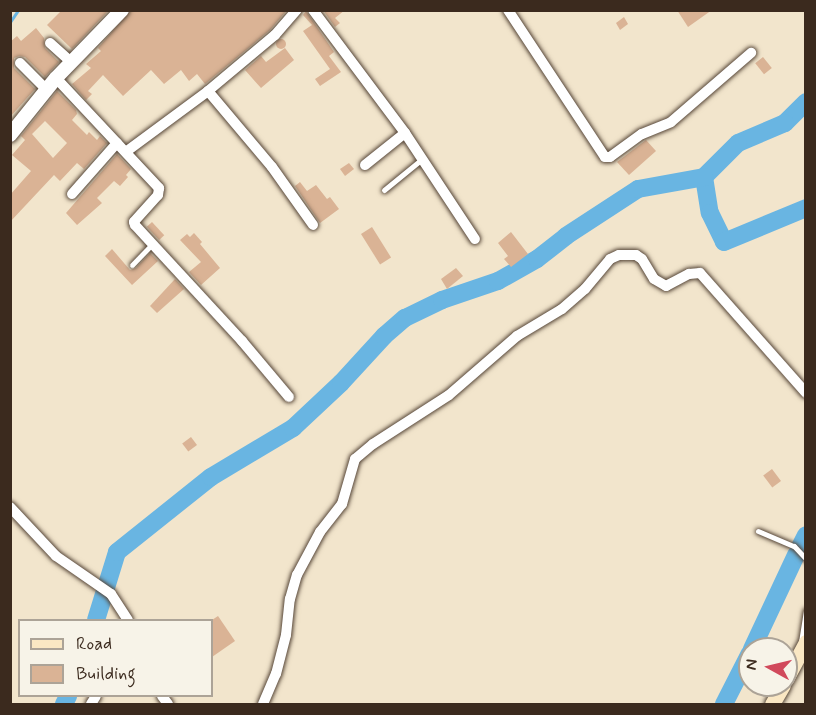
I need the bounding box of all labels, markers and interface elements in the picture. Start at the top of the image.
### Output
legend [18,619,213,697]
text: Road [76,632,112,656]
north arrow [738,637,798,697]
text: N [741,658,763,671]
text: Building [76,662,136,686]

